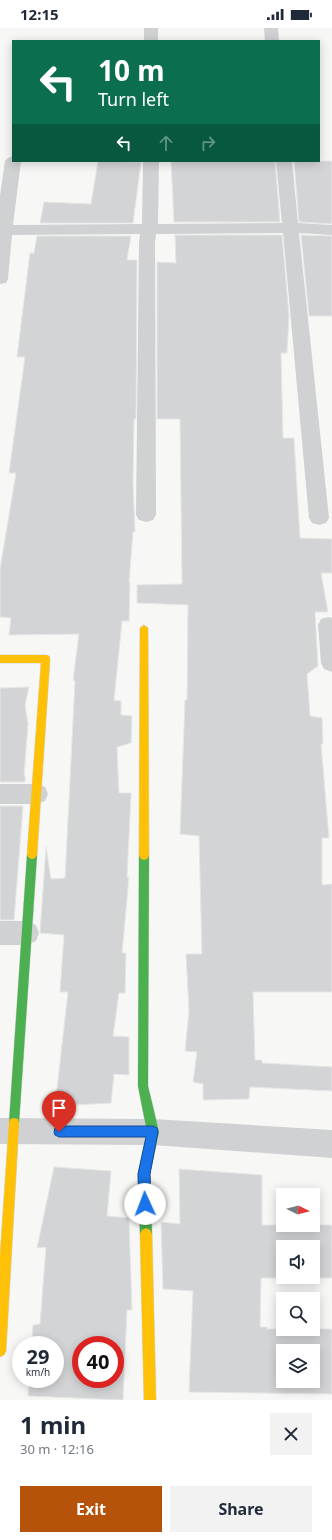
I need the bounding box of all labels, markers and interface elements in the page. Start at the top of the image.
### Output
text: 12:15 [20,4,59,24]
text: 10 m [98,51,165,89]
icon: left [32,56,84,108]
text: Turn left [98,87,169,111]
icon: left [113,132,135,154]
icon: ahead [155,132,177,154]
icon: right [197,132,219,154]
pin [42,1091,76,1132]
icon: arrive [48,1097,70,1119]
position arrow [124,1183,166,1225]
north arrow [276,1188,320,1232]
map controls [276,1188,320,1388]
button: sound [276,1240,320,1284]
button: search [276,1292,320,1336]
speed limit sign: 40 [72,1336,124,1388]
text: 29 [27,1343,49,1370]
button: layers [276,1344,320,1388]
text: km/h [26,1365,50,1379]
text: 1 min [20,1408,86,1441]
button: close [270,1413,312,1455]
text: 30 m · 12:16 [20,1440,94,1458]
button: Exit [20,1486,162,1532]
button: Share [170,1486,312,1532]

